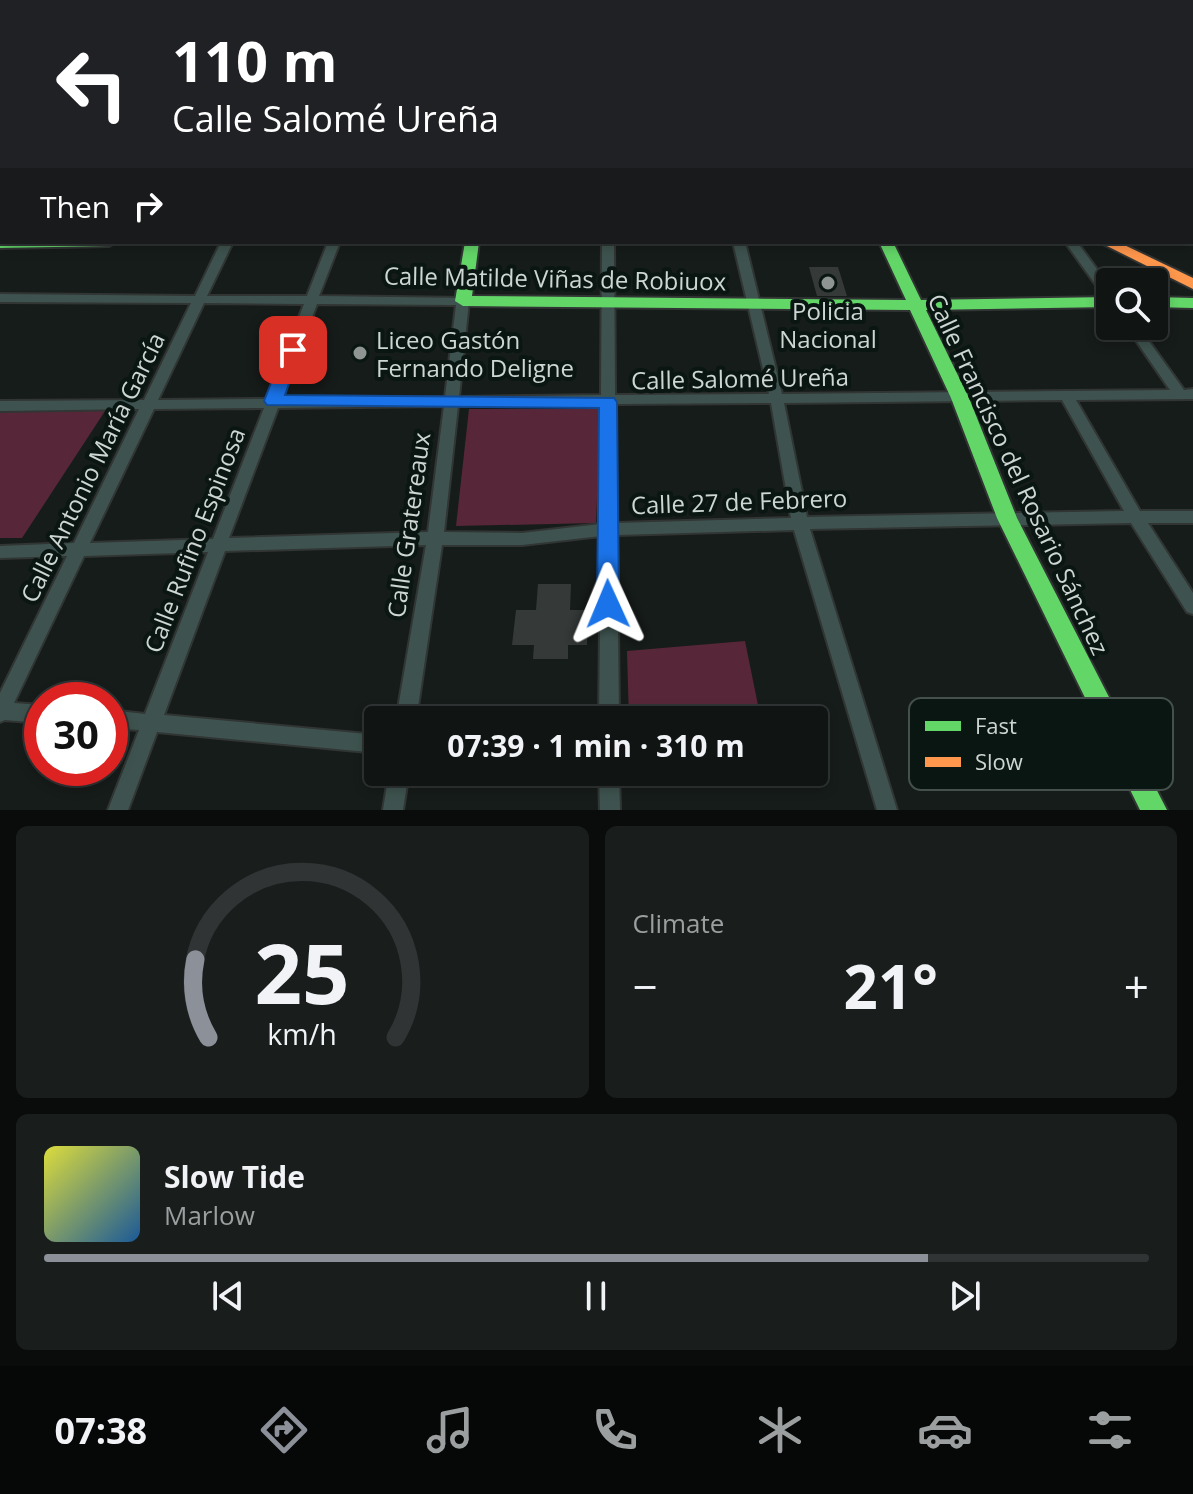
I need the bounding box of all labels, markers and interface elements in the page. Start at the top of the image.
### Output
text: 110 m [172,22,338,98]
icon: left [40,32,144,136]
text: Calle Salomé Ureña [172,94,499,143]
icon: right [126,184,170,228]
text: Then [40,186,110,227]
street label: Calle Matilde Viñas de Robiuox [384,259,727,297]
map controls [1096,268,1168,340]
button: search [1096,268,1168,340]
marker: Policia Nacional [819,274,837,292]
street label: Calle Francisco del Rosario Sánchez [921,288,1117,660]
place label: Policia Nacional [779,294,877,355]
pin [259,316,327,384]
place label: Liceo Gastón Fernando Deligne [376,323,574,384]
street label: Calle Antonio María García [12,327,172,607]
icon: arrive [271,328,315,372]
marker: Liceo Gastón Fernando Deligne [351,344,369,362]
street label: Calle Salomé Ureña [631,360,849,396]
street label: Calle Rufino Espinosa [136,423,252,657]
street label: Calle Gratereaux [379,430,437,620]
street label: Calle 27 de Febrero [630,481,848,521]
position arrow [566,562,650,646]
speed limit sign: 30 [24,682,128,786]
legend [909,698,1173,790]
text: Fast [975,710,1017,740]
text: 07:39 · 1 min · 310 m [447,725,745,766]
text: Slow [975,746,1023,776]
text: Climate [633,905,724,941]
text: 25 [255,915,350,1028]
text: 21° [844,945,938,1027]
text: − [633,956,658,1016]
text: + [1124,956,1149,1016]
text: km/h [268,1014,337,1053]
text: Slow Tide [164,1156,305,1197]
text: Marlow [164,1197,255,1233]
icon: previous [206,1274,250,1318]
icon: pause [574,1274,618,1318]
icon: next [943,1274,987,1318]
icon: directions [256,1402,312,1458]
icon: music [422,1402,478,1458]
icon: phone [587,1402,643,1458]
icon: climate [752,1402,808,1458]
icon: car [917,1402,973,1458]
icon: filters [1082,1402,1138,1458]
text: 07:38 [55,1406,147,1455]

